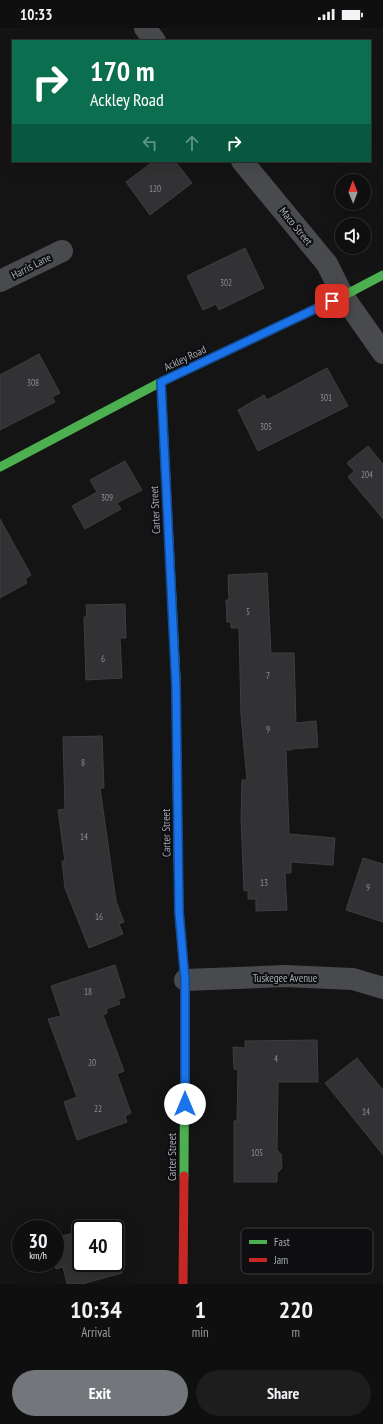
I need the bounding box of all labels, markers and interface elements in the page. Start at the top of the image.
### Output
text: 10:33 [20,5,52,24]
text: 170 m [90,52,154,89]
icon: right [24,56,76,108]
text: Ackley Road [90,88,164,111]
icon: left [139,132,161,154]
icon: ahead [181,132,203,154]
icon: right [223,132,245,154]
north arrow [335,174,371,210]
map controls [335,174,371,254]
house number: 120 [149,183,161,194]
street label: Maco Street [276,204,316,248]
button: sound [335,218,371,254]
street label: Harris Lane [9,250,54,282]
house number: 302 [220,277,232,288]
pin [315,284,349,318]
icon: arrive [321,290,343,312]
street label: Ackley Road [162,342,209,374]
house number: 308 [27,377,39,388]
house number: 301 [320,392,332,403]
house number: 305 [260,421,272,432]
house number: 204 [361,469,373,480]
street label: Carter Street [147,486,163,534]
house number: 309 [101,492,113,503]
house number: 5 [246,606,250,617]
house number: 6 [101,653,105,664]
house number: 7 [266,670,270,681]
house number: 9 [266,724,270,735]
house number: 8 [81,757,85,768]
street label: Carter Street [159,809,173,857]
house number: 14 [80,831,88,842]
house number: 13 [260,877,268,888]
house number: 9 [366,882,370,893]
house number: 16 [95,911,103,922]
street label: Tuskegee Avenue [253,971,318,985]
house number: 18 [84,986,92,997]
house number: 4 [274,1053,278,1064]
house number: 20 [88,1057,96,1068]
position arrow [164,1083,206,1125]
house number: 22 [94,1103,102,1114]
house number: 14 [362,1106,370,1117]
street label: Carter Street [165,1133,179,1181]
house number: 105 [251,1147,263,1158]
speed limit sign: 40 [72,1220,124,1272]
text: 30 [28,1228,48,1254]
legend [241,1228,373,1274]
text: Fast [274,1235,290,1249]
text: km/h [29,1249,47,1262]
text: Jam [273,1253,288,1267]
text: 10:34 [70,1294,122,1325]
text: 1 [194,1294,206,1325]
text: 220 [279,1294,313,1325]
text: Arrival [81,1324,111,1341]
text: min [192,1324,209,1341]
text: m [292,1324,300,1341]
button: Exit [12,1370,188,1416]
button: Share [196,1370,371,1416]

